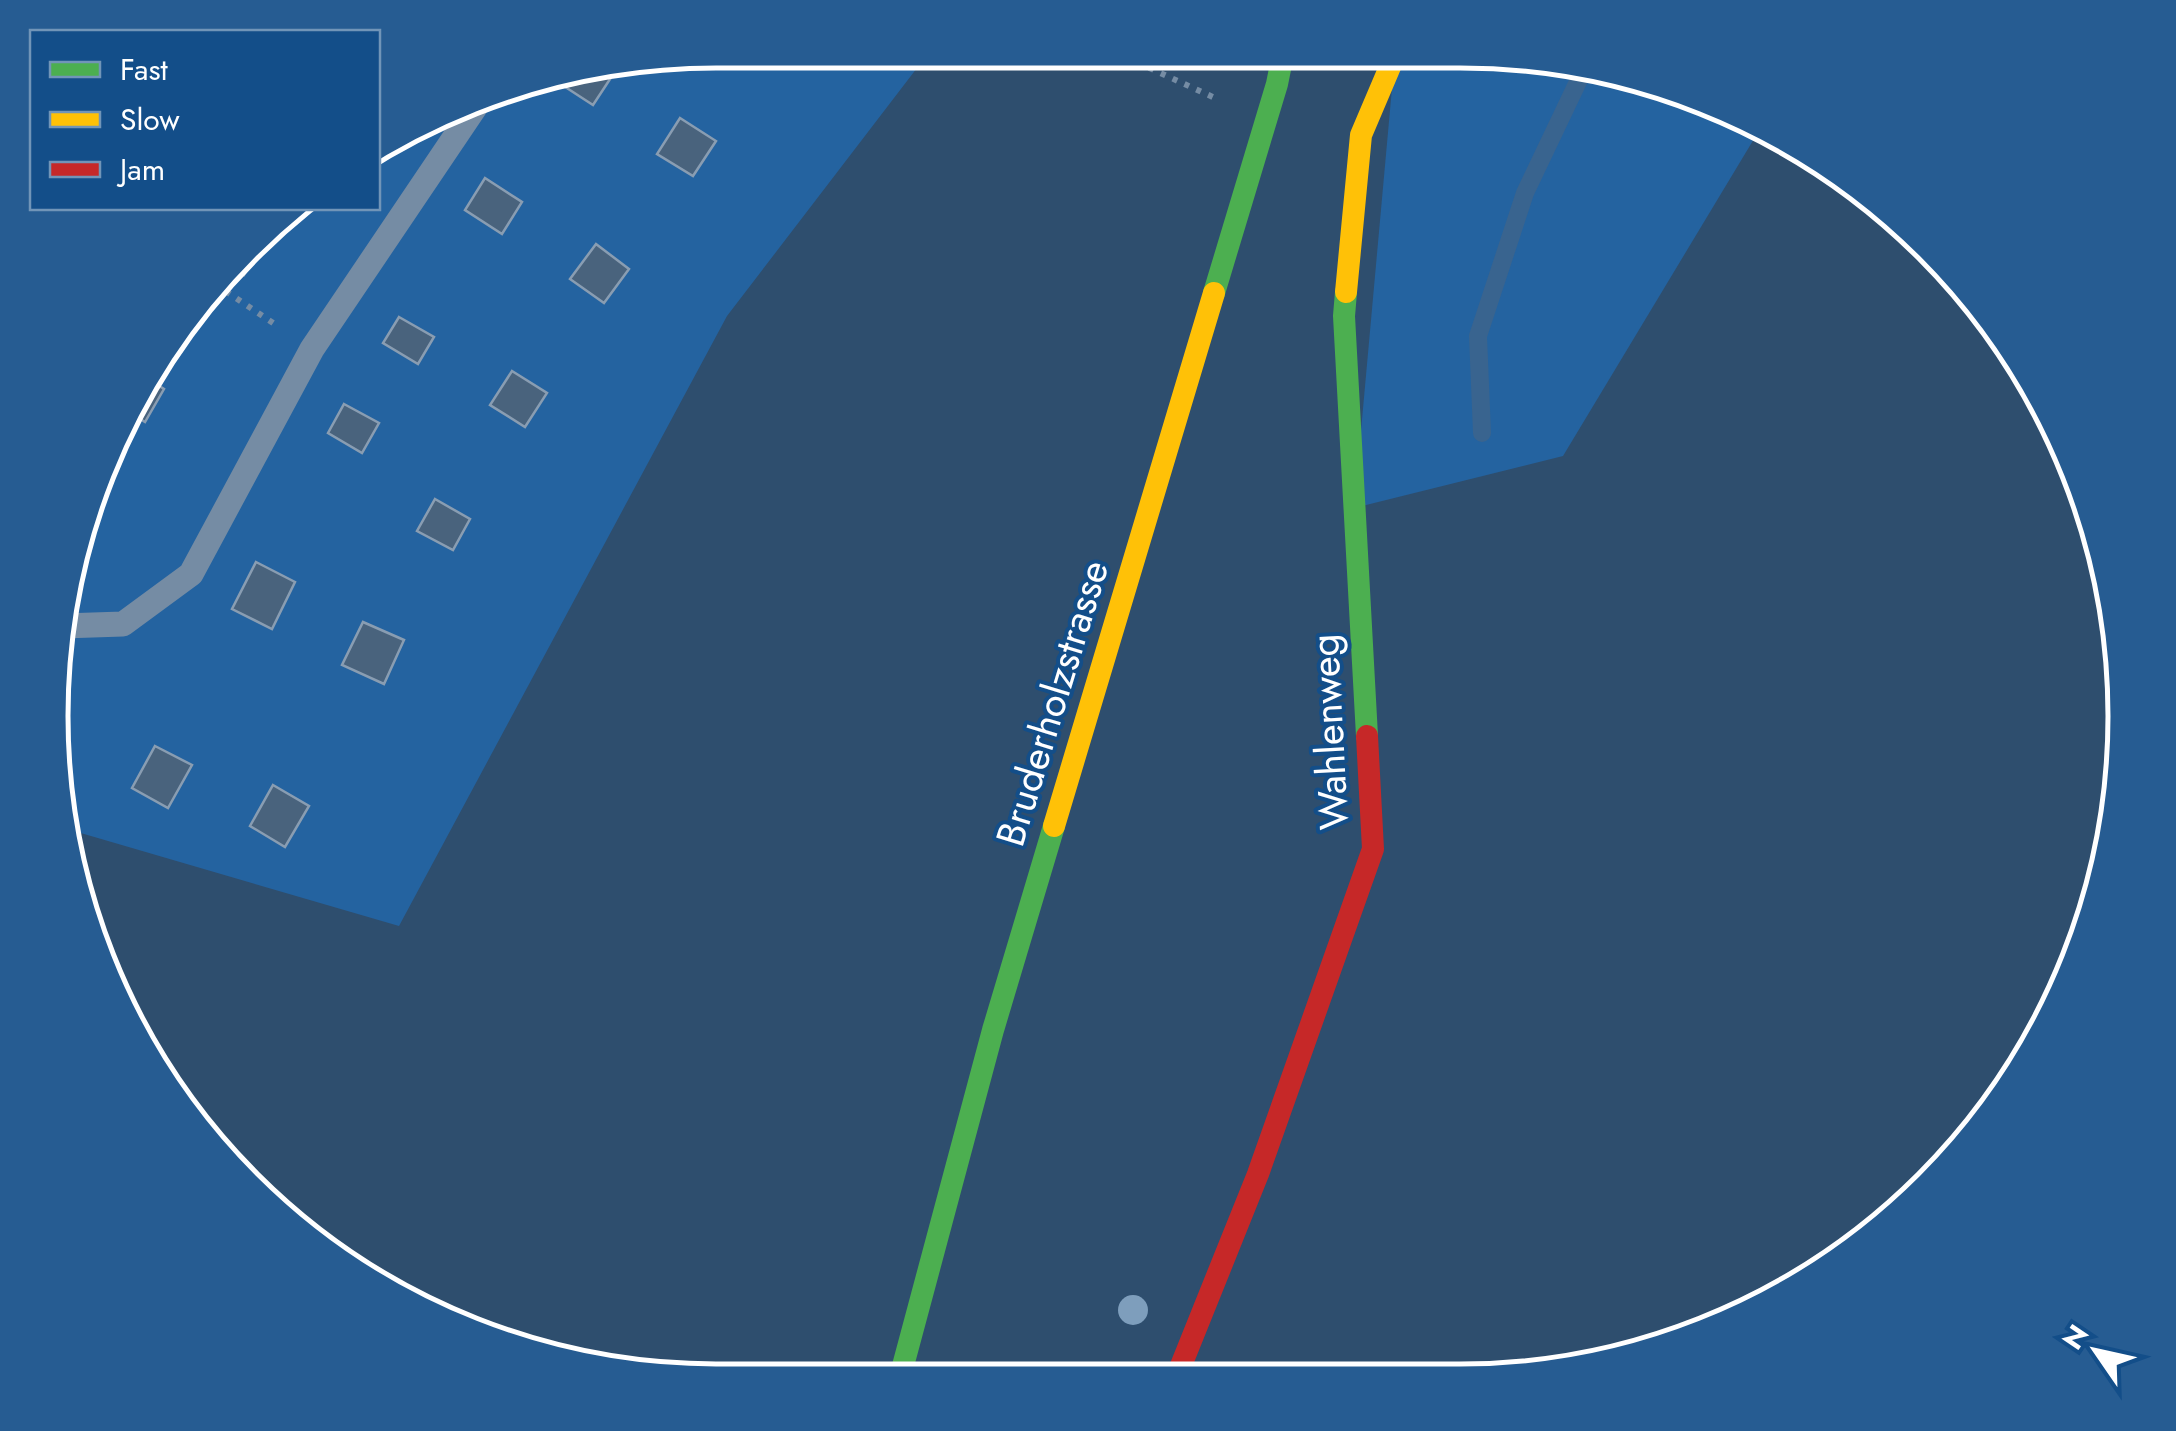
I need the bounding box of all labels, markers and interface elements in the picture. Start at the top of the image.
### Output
legend [30,30,380,210]
text: Fast [120,48,169,91]
text: Slow [120,98,180,141]
text: Jam [116,148,165,191]
street label: Bruderholzstrasse [981,553,1123,853]
street label: Wahlenweg [1295,632,1363,832]
north arrow [2046,1301,2146,1401]
text: N [2052,1317,2099,1358]

